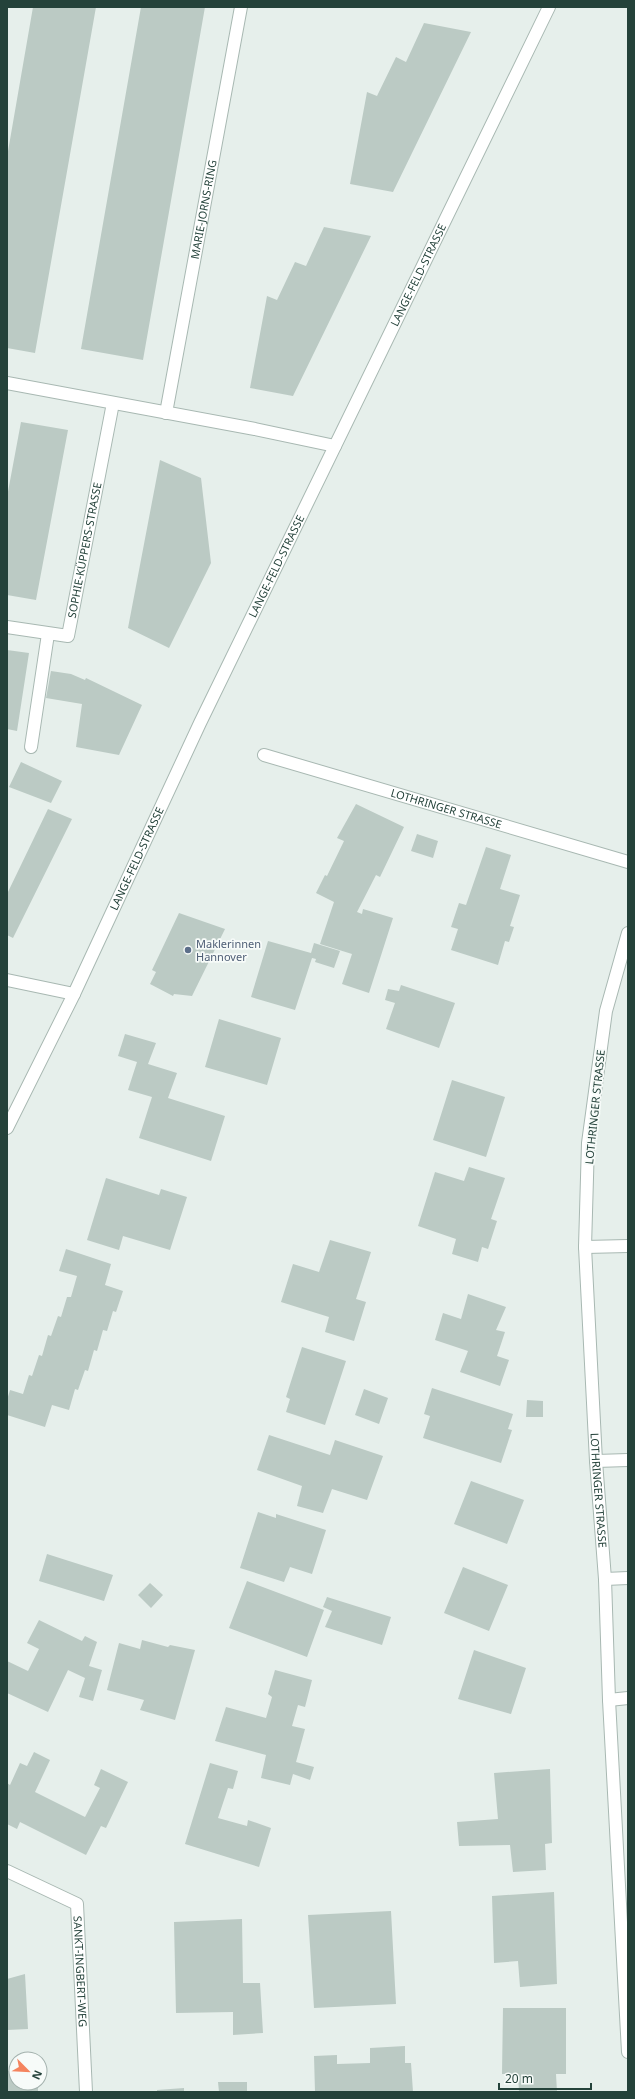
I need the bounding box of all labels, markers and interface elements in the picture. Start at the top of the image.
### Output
street label: MARIE-JORNS-RING [187,159,220,260]
street label: LANGE-FELD-STRASSE [387,221,449,329]
street label: SOPHIE-KÜPPERS-STRASSE [64,481,105,619]
street label: LANGE-FELD-STRASSE [245,512,307,620]
street label: LOTHRINGER STRASSE [389,785,504,832]
street label: LANGE-FELD-STRASSE [106,804,167,913]
place label: Maklerinnen Hannover [196,936,261,964]
marker: Maklerinnen Hannover [183,945,193,955]
street label: LOTHRINGER STRASSE [581,1049,608,1165]
street label: LOTHRINGER STRASSE [588,1432,611,1548]
street label: SANKT-INGBERT-WEG [71,1916,91,2027]
north arrow [8,2051,48,2091]
scale bar [499,2065,591,2091]
text: N [29,2068,46,2082]
text: 20 m [505,2070,533,2087]

